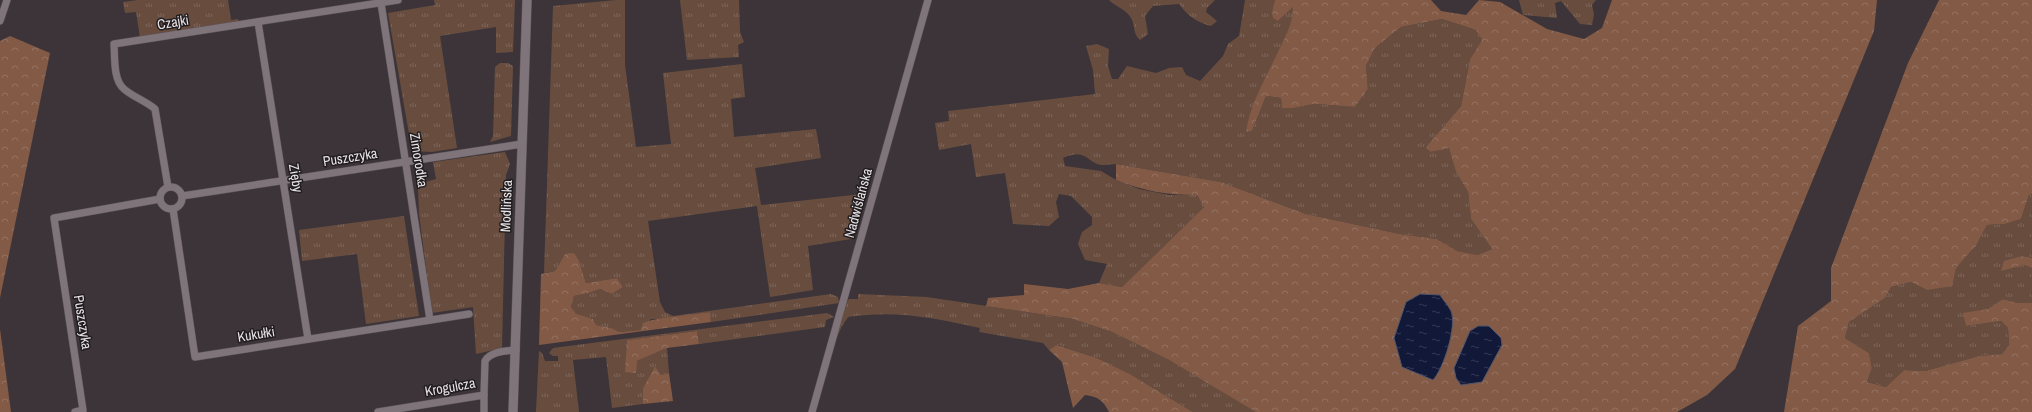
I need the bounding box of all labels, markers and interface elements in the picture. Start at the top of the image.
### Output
street label: Czajki [156,11,190,33]
street label: Zimorodka [406,131,432,189]
street label: Puszczyka [321,144,379,170]
street label: Zięby [285,162,307,194]
street label: Nadwiślańska [840,166,876,240]
street label: Modlińska [496,179,516,232]
street label: Puszczyka [70,293,96,351]
street label: Kukułki [236,322,276,346]
street label: Krogulcza [423,374,477,400]

